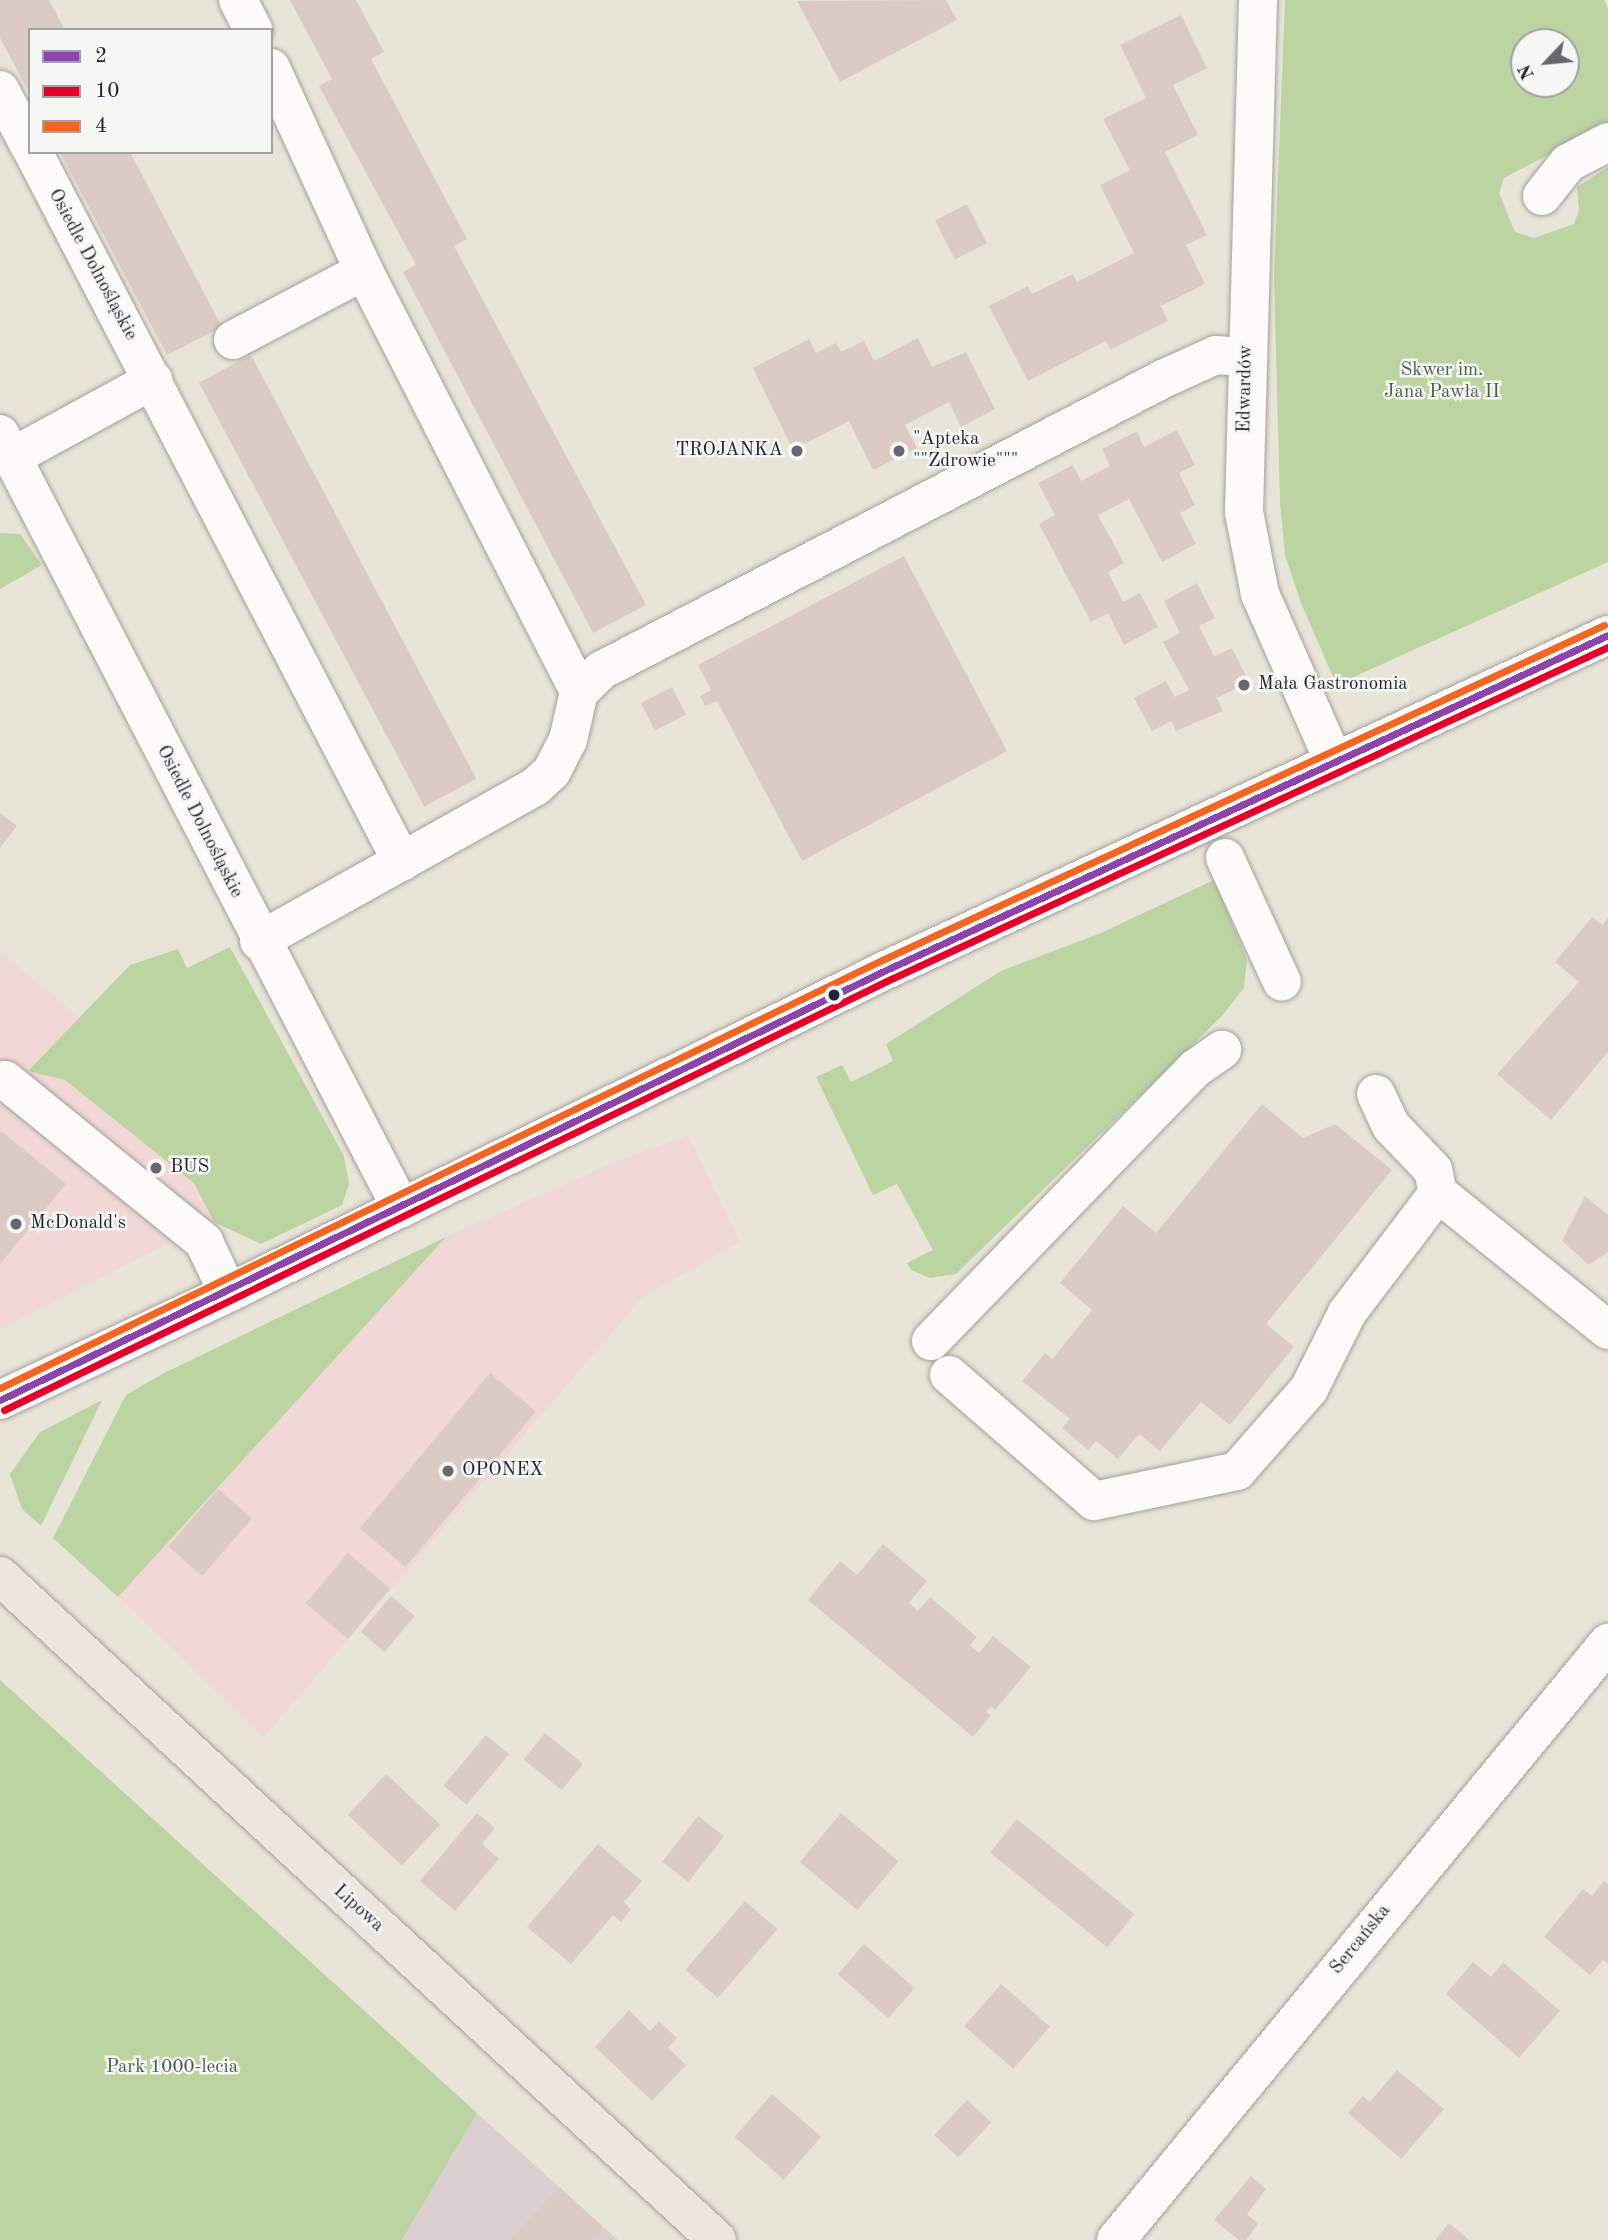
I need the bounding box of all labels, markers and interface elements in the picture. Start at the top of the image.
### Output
legend [28,28,273,154]
north arrow [1510,28,1580,98]
text: 2 [95,46,107,67]
text: N [1516,61,1539,82]
text: 10 [95,81,119,102]
text: 4 [95,116,107,137]
street label: Osiedle Dolnośląskie [42,185,142,345]
street label: Edwardów [1234,345,1258,433]
park label: Skwer im. Jana Pawła II [1384,360,1500,404]
place label: "Apteka ""Zdrowie""" [913,429,1018,473]
place label: TROJANKA [675,440,783,462]
marker: TROJANKA [789,443,805,459]
marker: "Apteka ""Zdrowie""" [891,443,907,459]
place label: Mała Gastronomia [1258,674,1408,696]
marker: Mała Gastronomia [1236,677,1252,693]
street label: Osiedle Dolnośląskie [151,742,247,902]
unlabelled marker [827,988,841,1002]
place label: BUS [170,1157,209,1179]
marker: BUS [148,1160,164,1176]
place label: McDonald's [30,1213,126,1235]
marker: McDonald's [8,1216,24,1232]
place label: OPONEX [462,1460,544,1482]
marker: OPONEX [440,1463,456,1479]
street label: Lipowa [328,1880,388,1938]
street label: Sercańska [1326,1900,1396,1980]
park label: Park 1000-lecia [106,2057,238,2079]

